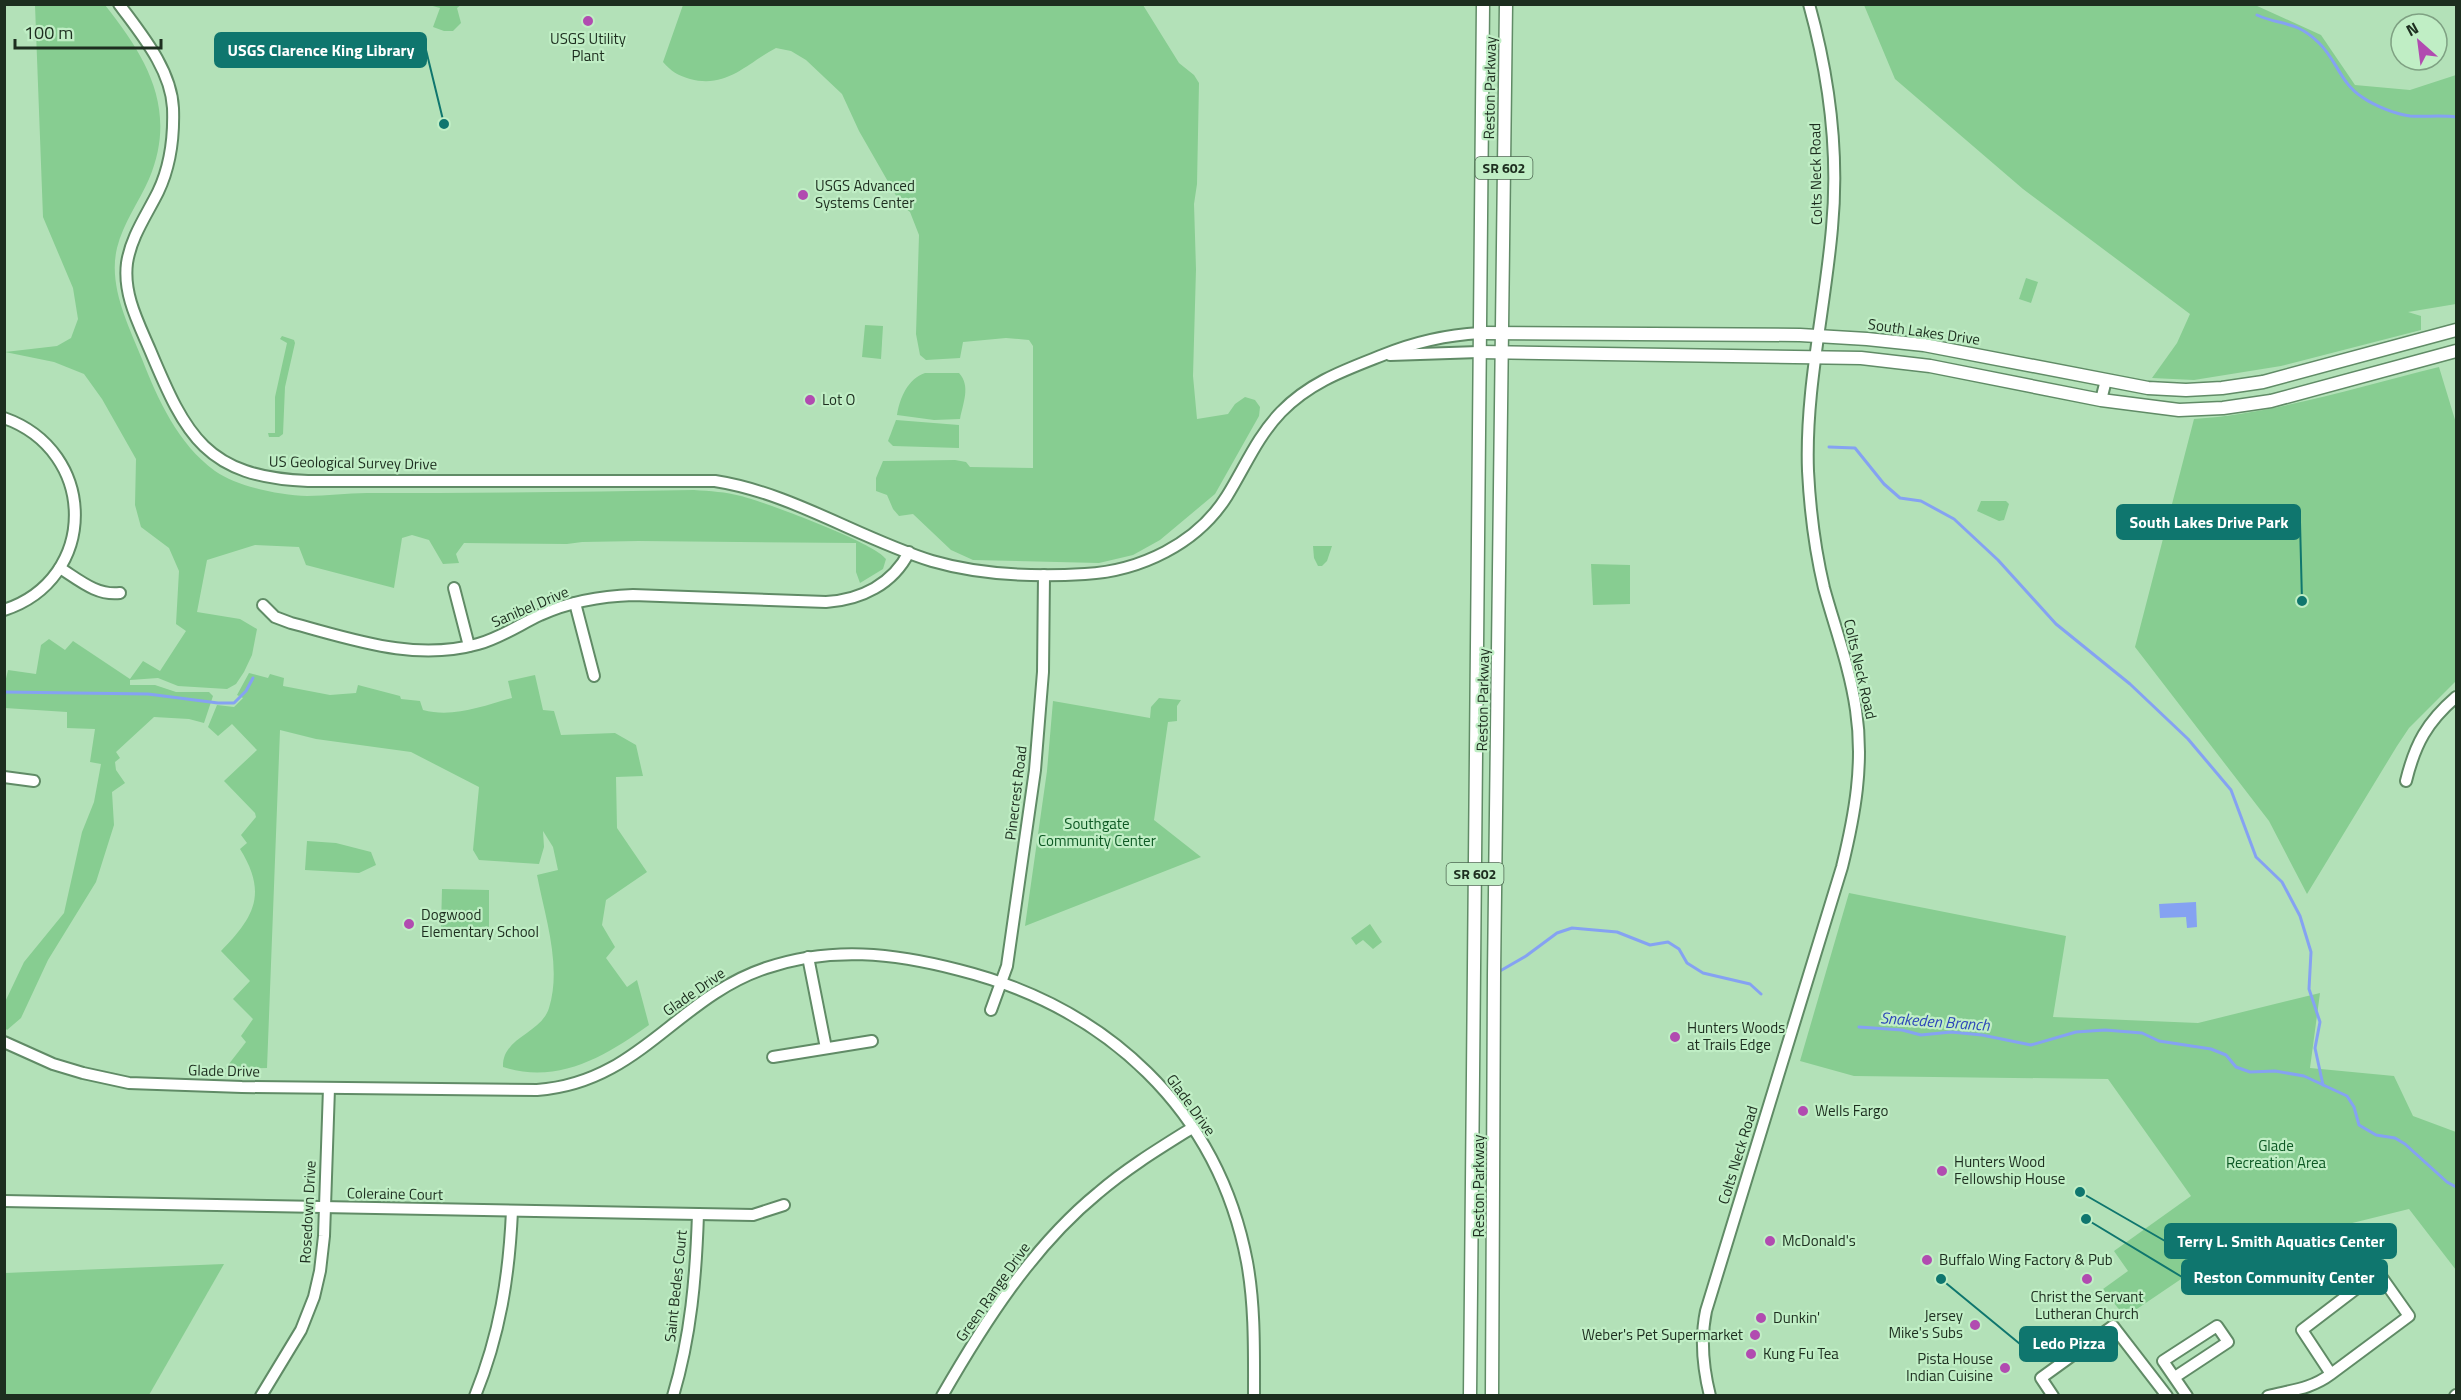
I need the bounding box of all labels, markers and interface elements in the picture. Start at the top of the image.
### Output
scale bar [15,12,160,50]
north arrow [2389,12,2449,72]
marker: USGS Utility Plant [581,14,595,28]
text: N [2401,16,2422,42]
text: 100 m [24,19,73,46]
place label: USGS Utility Plant [550,27,626,67]
callout: USGS Clarence King Library [215,33,426,67]
street label: Reston Parkway [1477,36,1502,140]
text: USGS Clarence King Library [227,38,415,62]
street label: Colts Neck Road [1803,123,1828,225]
road number: SR 602 [1476,157,1532,179]
place label: USGS Advanced Systems Center [815,174,915,214]
marker: USGS Advanced Systems Center [796,188,810,202]
street label: South Lakes Drive [1867,312,1982,351]
place label: Lot O [822,388,856,411]
marker: Lot O [803,393,817,407]
street label: US Geological Survey Drive [269,450,437,475]
callout: South Lakes Drive Park [2117,505,2300,539]
text: South Lakes Drive Park [2130,510,2289,534]
street label: Sanibel Drive [488,580,572,633]
street label: Colts Neck Road [1838,617,1883,721]
street label: Reston Parkway [1470,648,1495,752]
street label: Pinecrest Road [998,744,1033,841]
park label: Southgate Community Center [1038,812,1156,852]
road number: SR 602 [1446,863,1504,885]
place label: Dogwood Elementary School [421,903,539,943]
marker: Dogwood Elementary School [402,917,416,931]
street label: Glade Drive [658,962,730,1022]
water label: Snakeden Branch [1879,1005,1992,1037]
place label: Hunters Woods at Trails Edge [1687,1016,1785,1056]
marker: Hunters Woods at Trails Edge [1668,1030,1682,1044]
street label: Glade Drive [188,1058,260,1083]
street label: Glade Drive [1161,1069,1222,1141]
place label: Wells Fargo [1815,1099,1888,1122]
street label: Colts Neck Road [1712,1103,1763,1207]
marker: Wells Fargo [1796,1104,1810,1118]
park label: Glade Recreation Area [2226,1134,2327,1174]
street label: Reston Parkway [1467,1135,1490,1237]
place label: Hunters Wood Fellowship House [1954,1150,2065,1190]
street label: Rosedown Drive [293,1160,322,1264]
marker: Hunters Wood Fellowship House [1935,1164,1949,1178]
street label: Coleraine Court [347,1181,444,1206]
callout: Terry L. Smith Aquatics Center [2165,1224,2396,1258]
street label: Saint Bedes Court [658,1228,693,1343]
place label: McDonald's [1782,1229,1856,1252]
text: Terry L. Smith Aquatics Center [2177,1229,2385,1253]
marker: McDonald's [1763,1234,1777,1248]
street label: Green Range Drive [950,1237,1036,1346]
place label: Buffalo Wing Factory & Pub [1939,1248,2113,1271]
marker: Buffalo Wing Factory & Pub [1920,1253,1934,1267]
callout: Reston Community Center [2182,1260,2387,1294]
text: Reston Community Center [2194,1265,2374,1289]
marker: Christ the Servant Lutheran Church [2080,1272,2094,1286]
place label: Christ the Servant Lutheran Church [2030,1285,2144,1325]
place label: Jersey Mike's Subs [1888,1304,1963,1344]
place label: Dunkin' [1773,1306,1820,1329]
marker: Dunkin' [1754,1311,1768,1325]
marker: Jersey Mike's Subs [1968,1318,1982,1332]
place label: Weber's Pet Supermarket [1582,1323,1744,1346]
callout: Ledo Pizza [2020,1327,2117,1361]
marker: Weber's Pet Supermarket [1748,1328,1762,1342]
text: Ledo Pizza [2033,1331,2105,1355]
place label: Kung Fu Tea [1763,1342,1839,1365]
marker: Kung Fu Tea [1744,1347,1758,1361]
place label: Pista House Indian Cuisine [1906,1347,1993,1387]
marker: Pista House Indian Cuisine [1998,1361,2012,1375]

